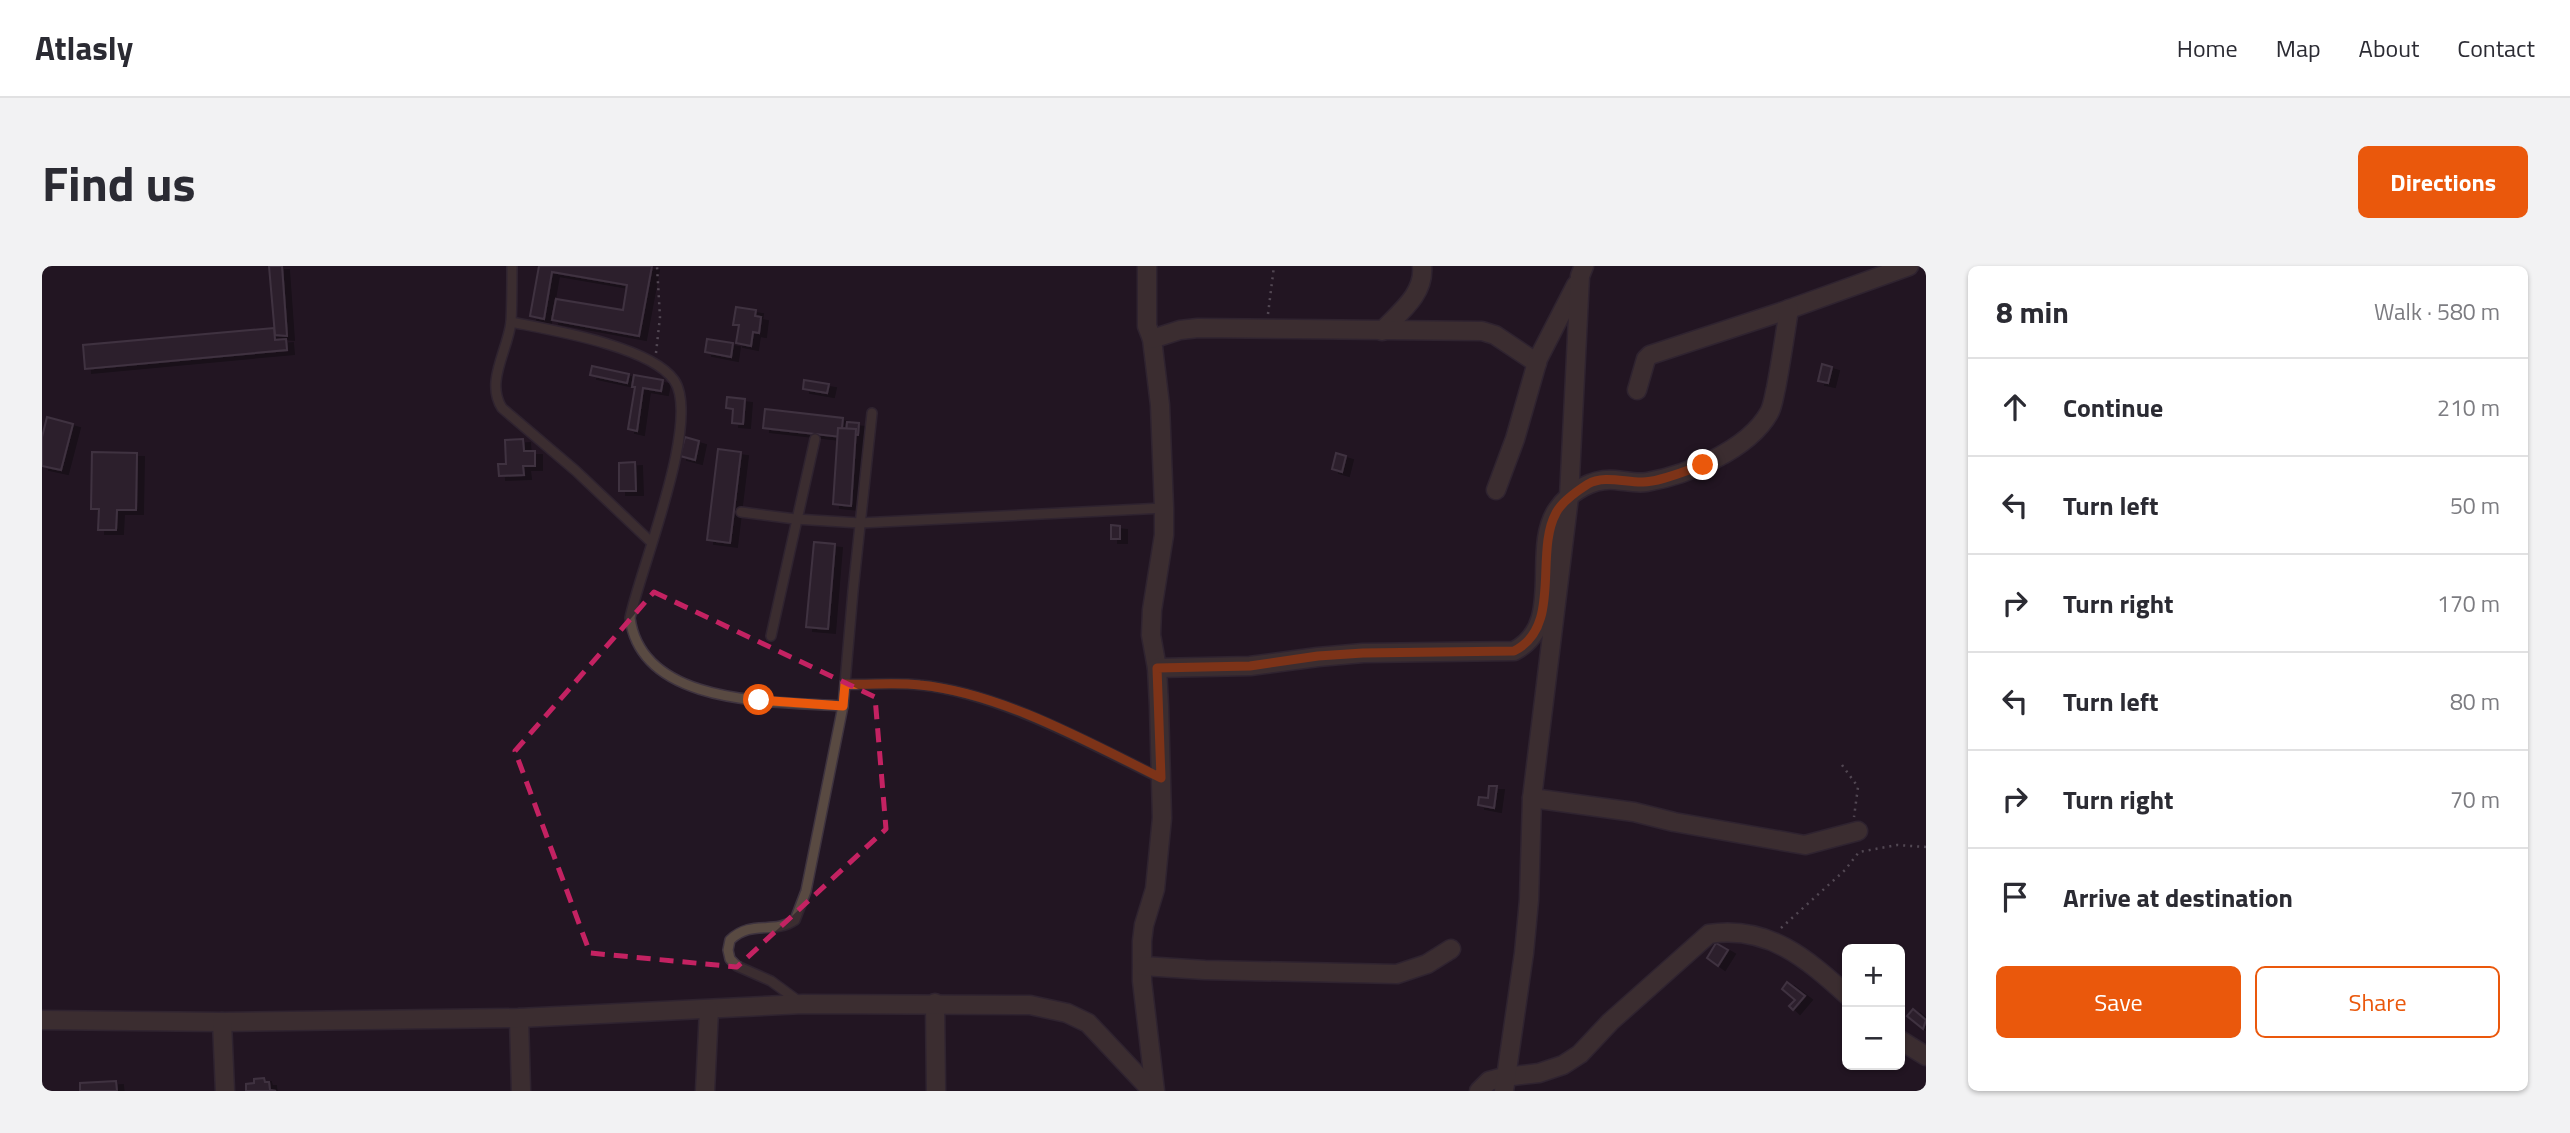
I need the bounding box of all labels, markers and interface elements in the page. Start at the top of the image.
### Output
text: Atlasly [35,23,133,73]
text: Home [2177,30,2238,66]
text: Map [2276,30,2321,66]
text: About [2359,30,2419,66]
text: Contact [2457,30,2535,66]
text: Find us [42,145,196,220]
button: Directions [2358,146,2528,218]
text: 8 min [1996,289,2069,335]
text: Walk · 580 m [2374,294,2500,329]
icon: ahead [1996,388,2034,426]
text: Continue [2063,388,2163,427]
text: 210 m [2437,390,2500,425]
route end [1687,449,1718,480]
icon: left [1996,486,2034,524]
text: Turn left [2063,486,2158,525]
text: 50 m [2450,488,2500,523]
icon: right [1996,584,2034,622]
text: Turn right [2063,584,2174,623]
text: 170 m [2437,586,2500,621]
icon: left [1996,682,2034,720]
text: Turn left [2063,682,2158,721]
route start [743,684,774,715]
text: 80 m [2450,684,2500,719]
icon: right [1996,780,2034,818]
text: Turn right [2063,780,2174,819]
text: 70 m [2450,782,2500,817]
icon: arrive [1996,878,2034,916]
text: Arrive at destination [2063,878,2293,917]
map controls [1842,944,1905,1070]
button: + [1842,944,1905,1007]
button: Save [1996,966,2241,1038]
button: Share [2255,966,2500,1038]
button: − [1842,1007,1905,1070]

